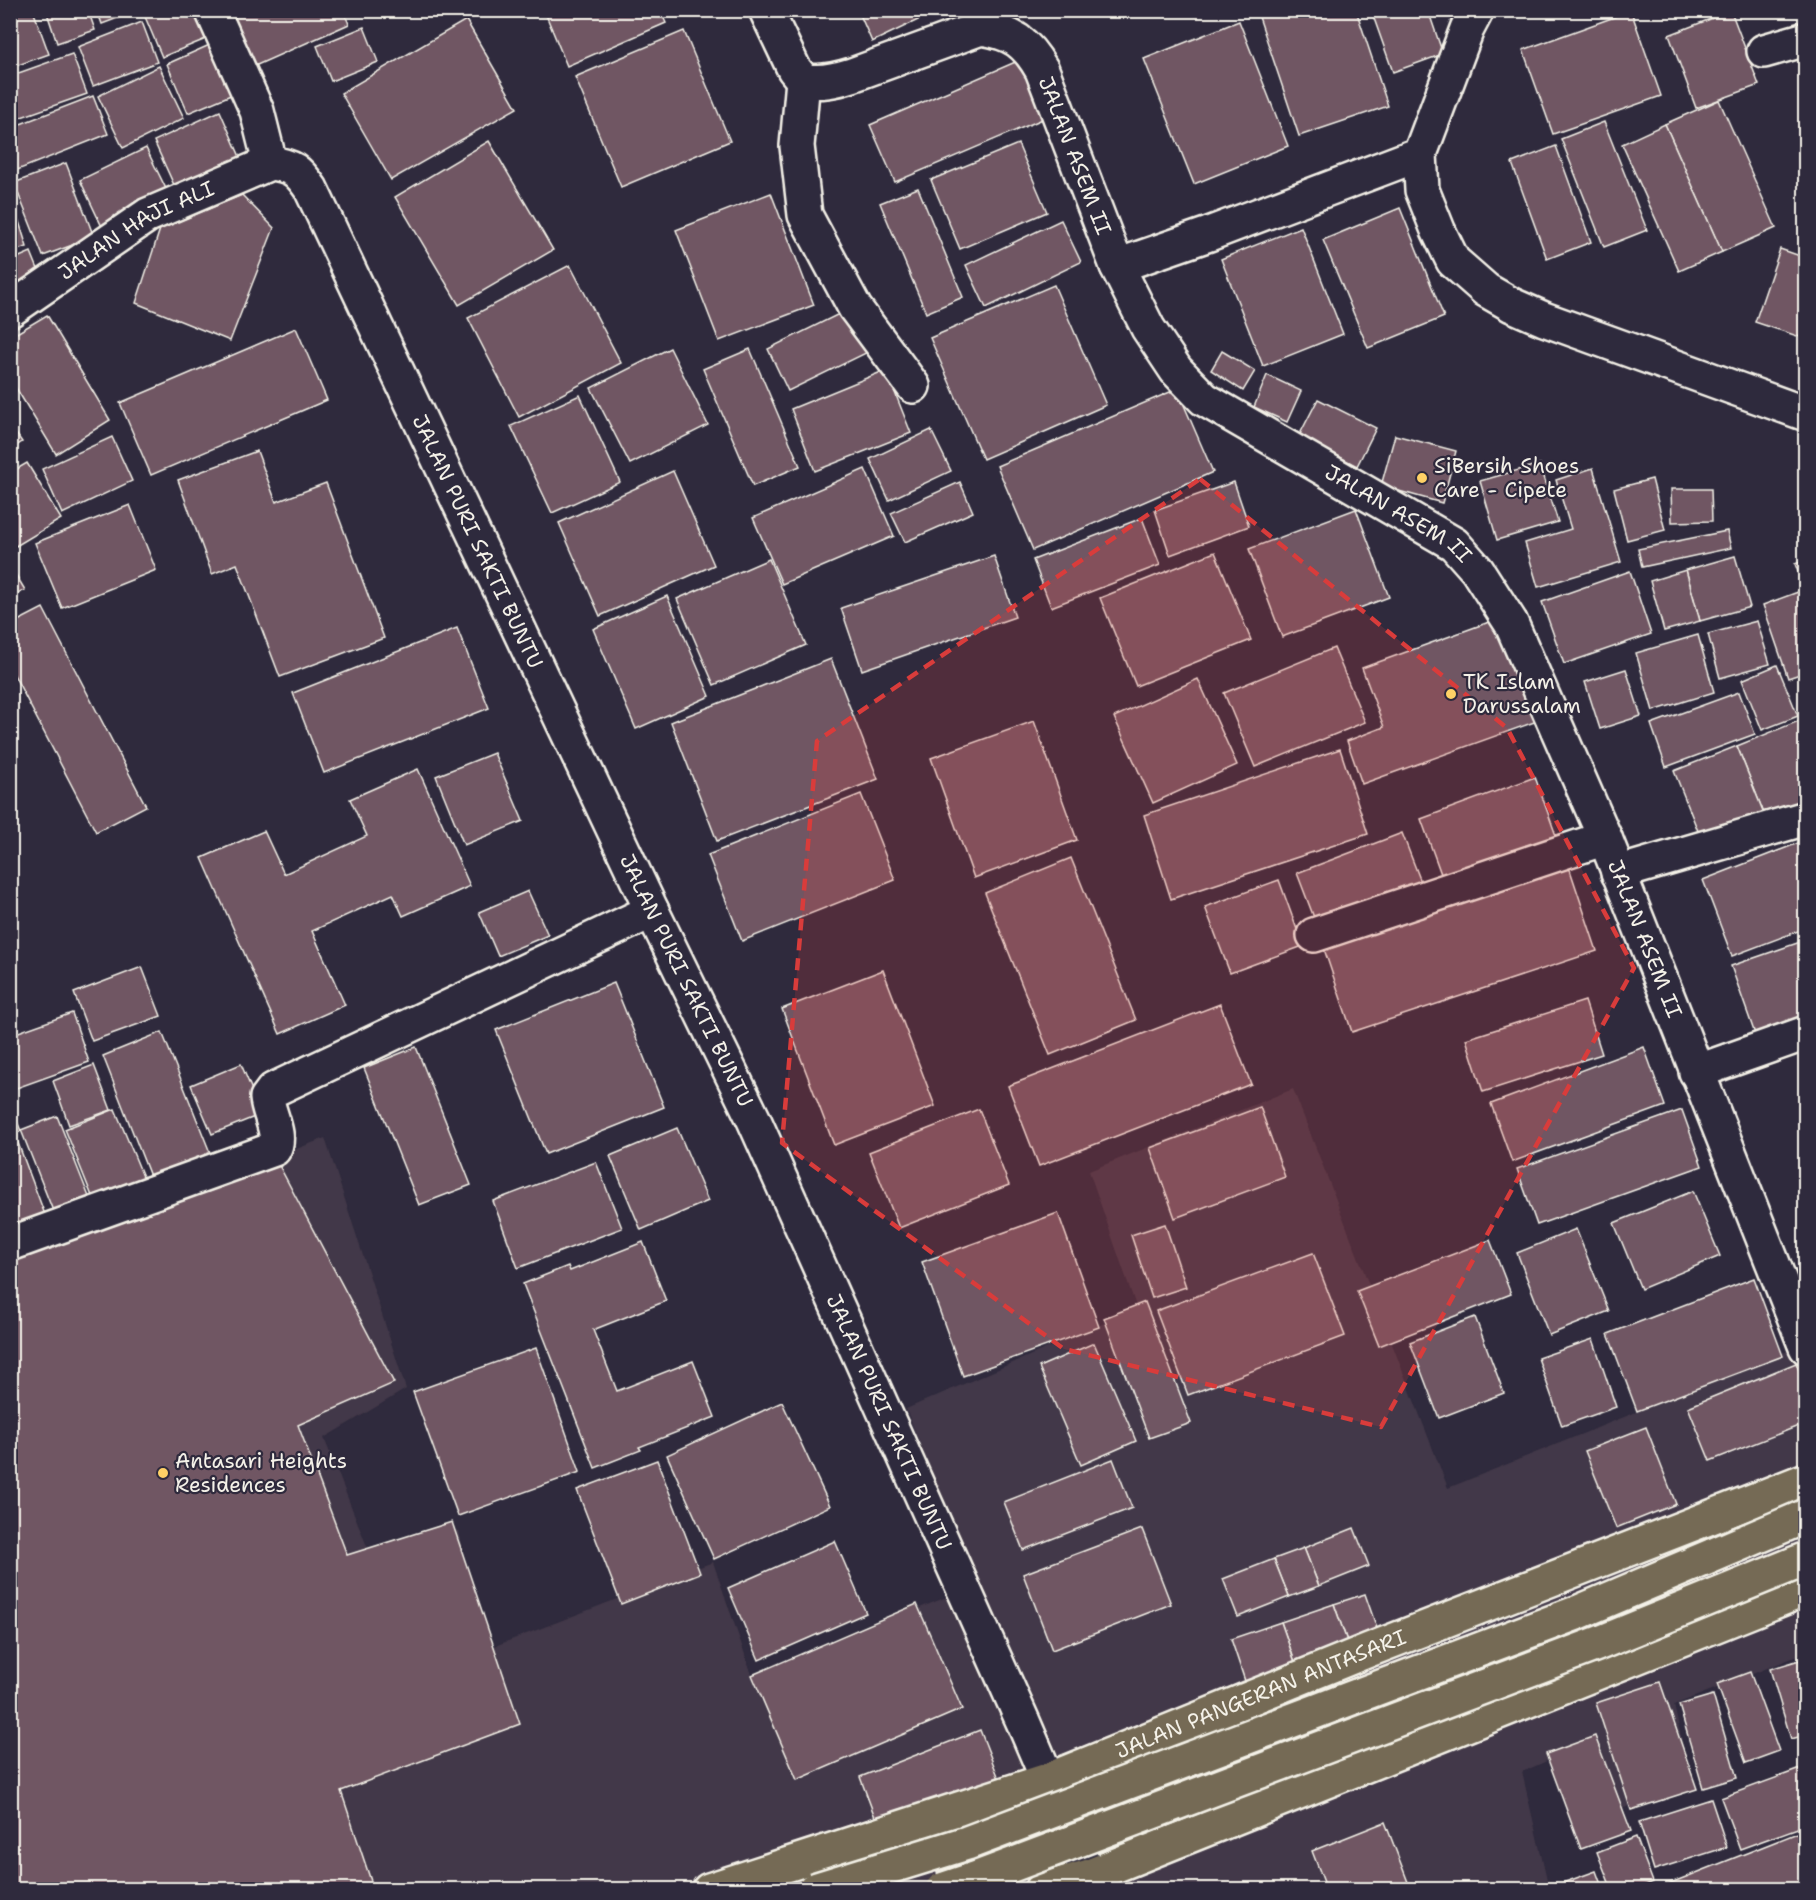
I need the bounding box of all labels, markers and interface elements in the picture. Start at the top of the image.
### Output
street label: JALAN ASEM II [1032,72,1118,239]
street label: JALAN HAJI ALI [53,174,219,287]
street label: JALAN PURI SAKTI BUNTU [406,410,549,673]
place label: SiBersih Shoes Care - Cipete [1434,452,1579,504]
street label: JALAN ASEM II [1320,458,1478,569]
marker: SiBersih Shoes Care - Cipete [1415,471,1429,485]
place label: TK Islam Darussalam [1463,668,1581,720]
marker: TK Islam Darussalam [1444,687,1458,701]
street label: JALAN PURI SAKTI BUNTU [613,850,759,1111]
street label: JALAN ASEM II [1601,856,1689,1022]
street label: JALAN PURI SAKTI BUNTU [820,1290,958,1554]
place label: Antasari Heights Residences [175,1447,347,1499]
marker: Antasari Heights Residences [156,1466,170,1480]
street label: JALAN PANGERAN ANTASARI [1111,1623,1410,1765]

